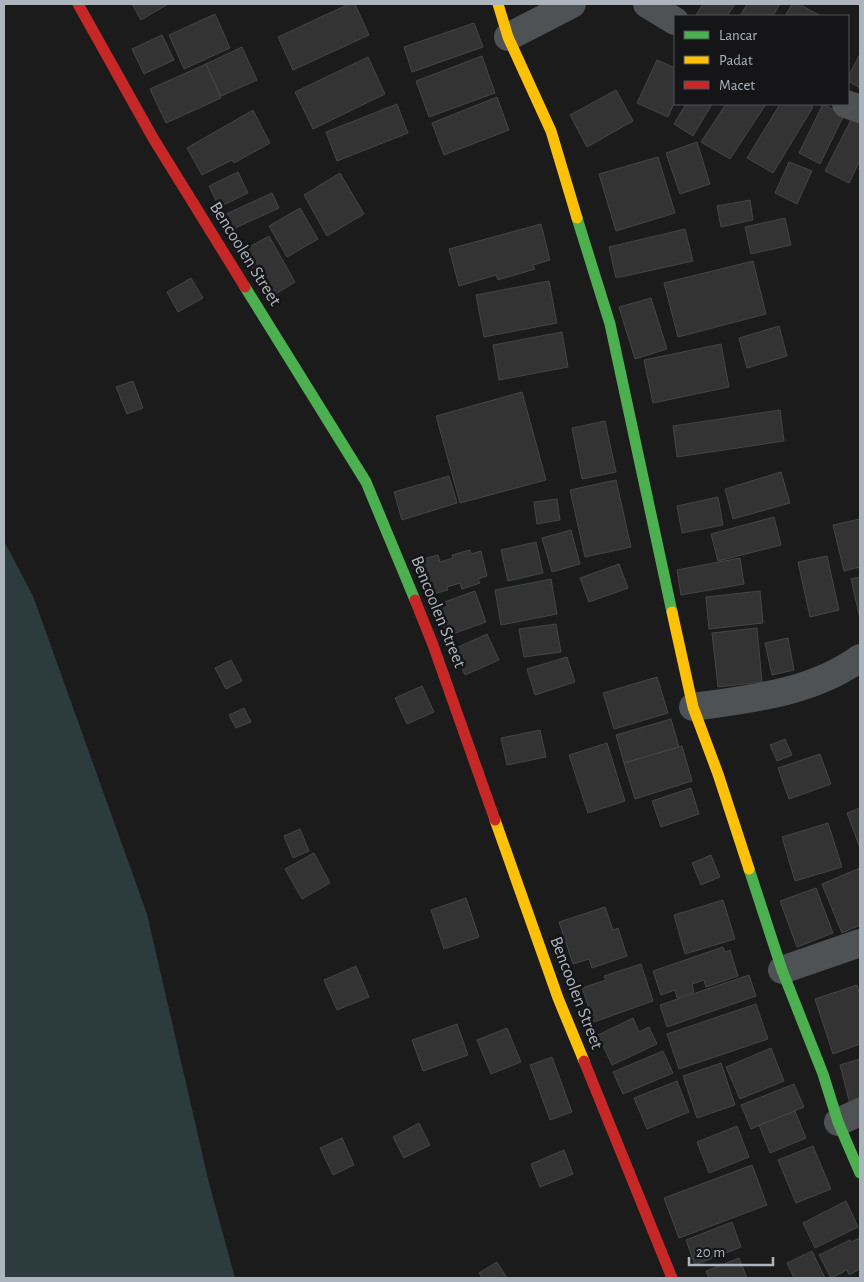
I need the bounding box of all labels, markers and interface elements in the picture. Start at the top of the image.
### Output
legend [674,15,849,105]
text: Lancar [719,28,757,43]
text: Padat [719,53,753,68]
text: Macet [719,78,755,93]
street label: Bencoolen Street [206,199,284,309]
street label: Bencoolen Street [407,553,469,671]
street label: Bencoolen Street [546,934,606,1052]
scale bar [689,1234,773,1266]
text: 20 m [696,1245,725,1260]

